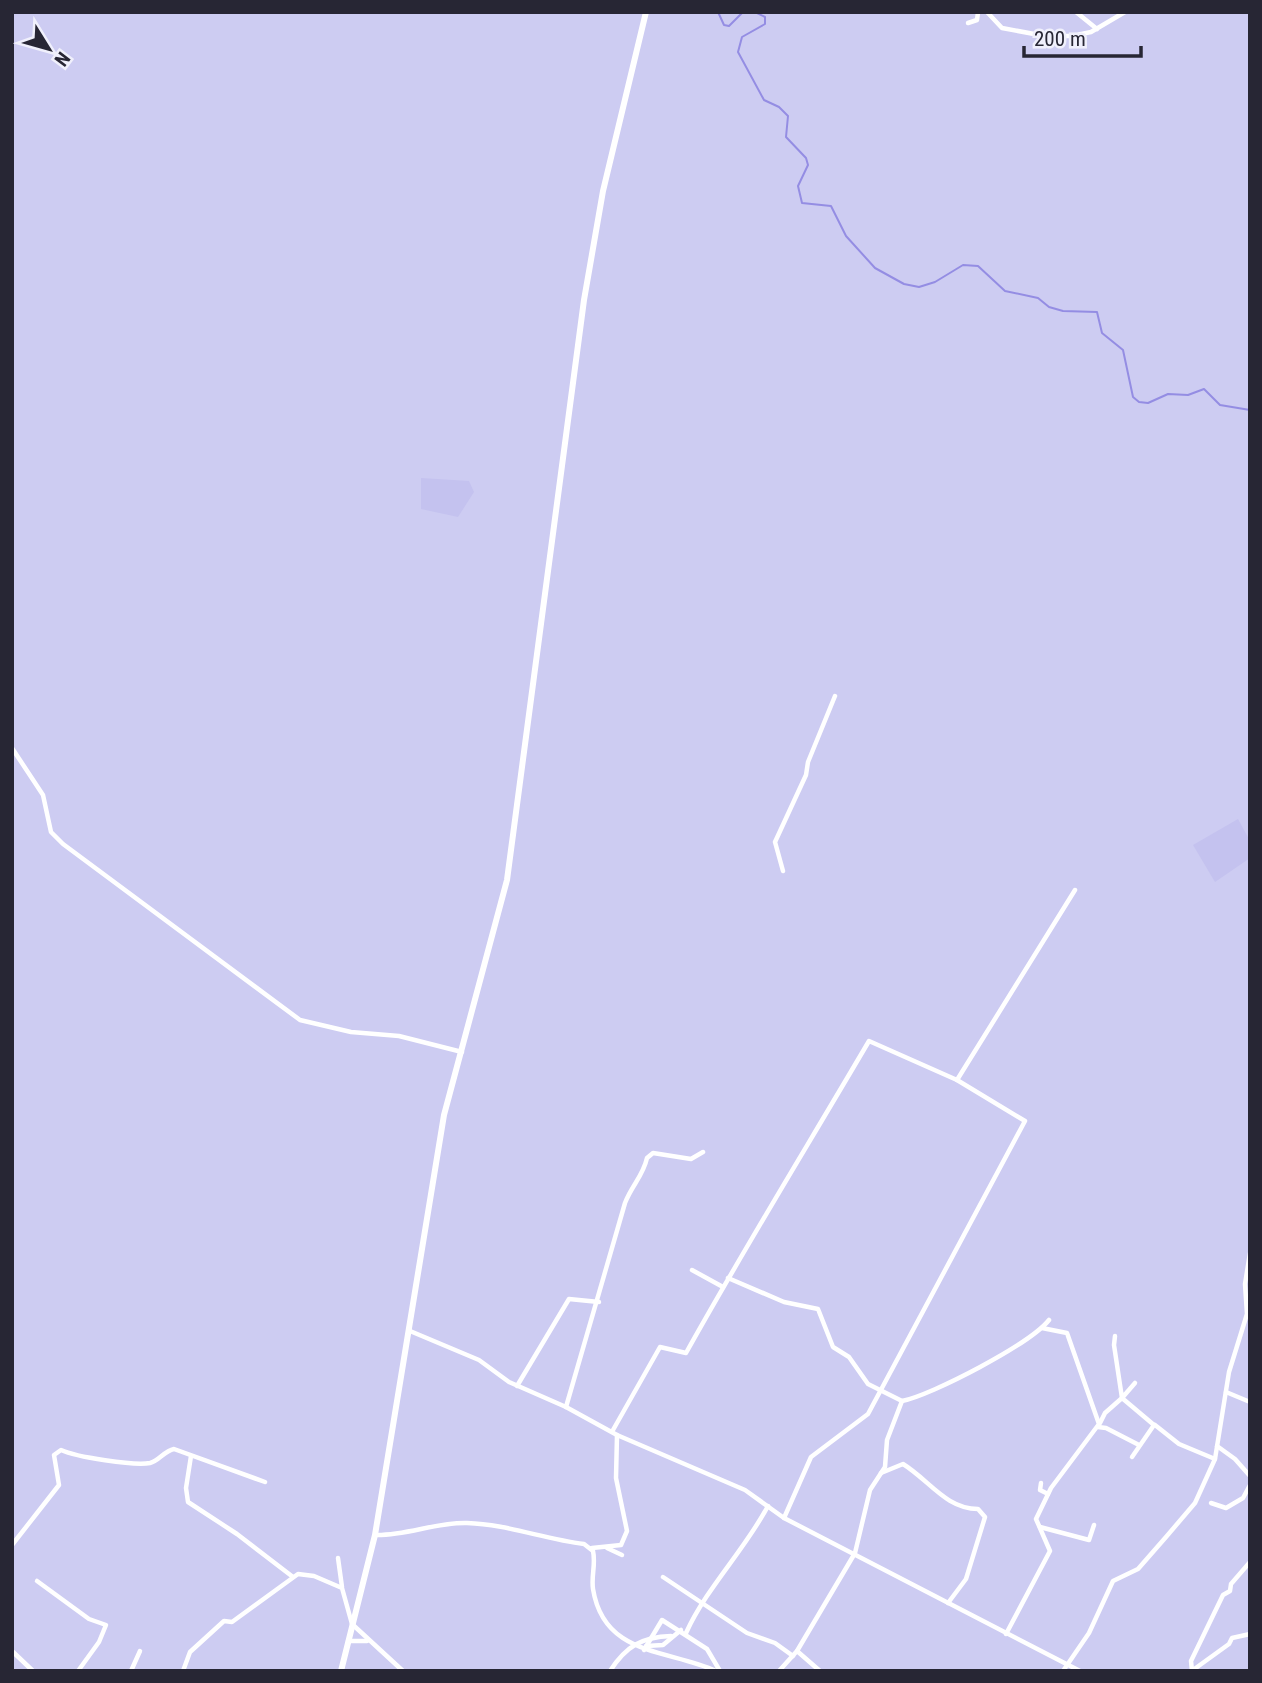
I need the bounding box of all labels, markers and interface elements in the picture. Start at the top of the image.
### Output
north arrow [14,14,84,84]
scale bar [1024,14,1141,58]
text: 200 m [1034,27,1086,51]
text: N [49,47,75,70]

